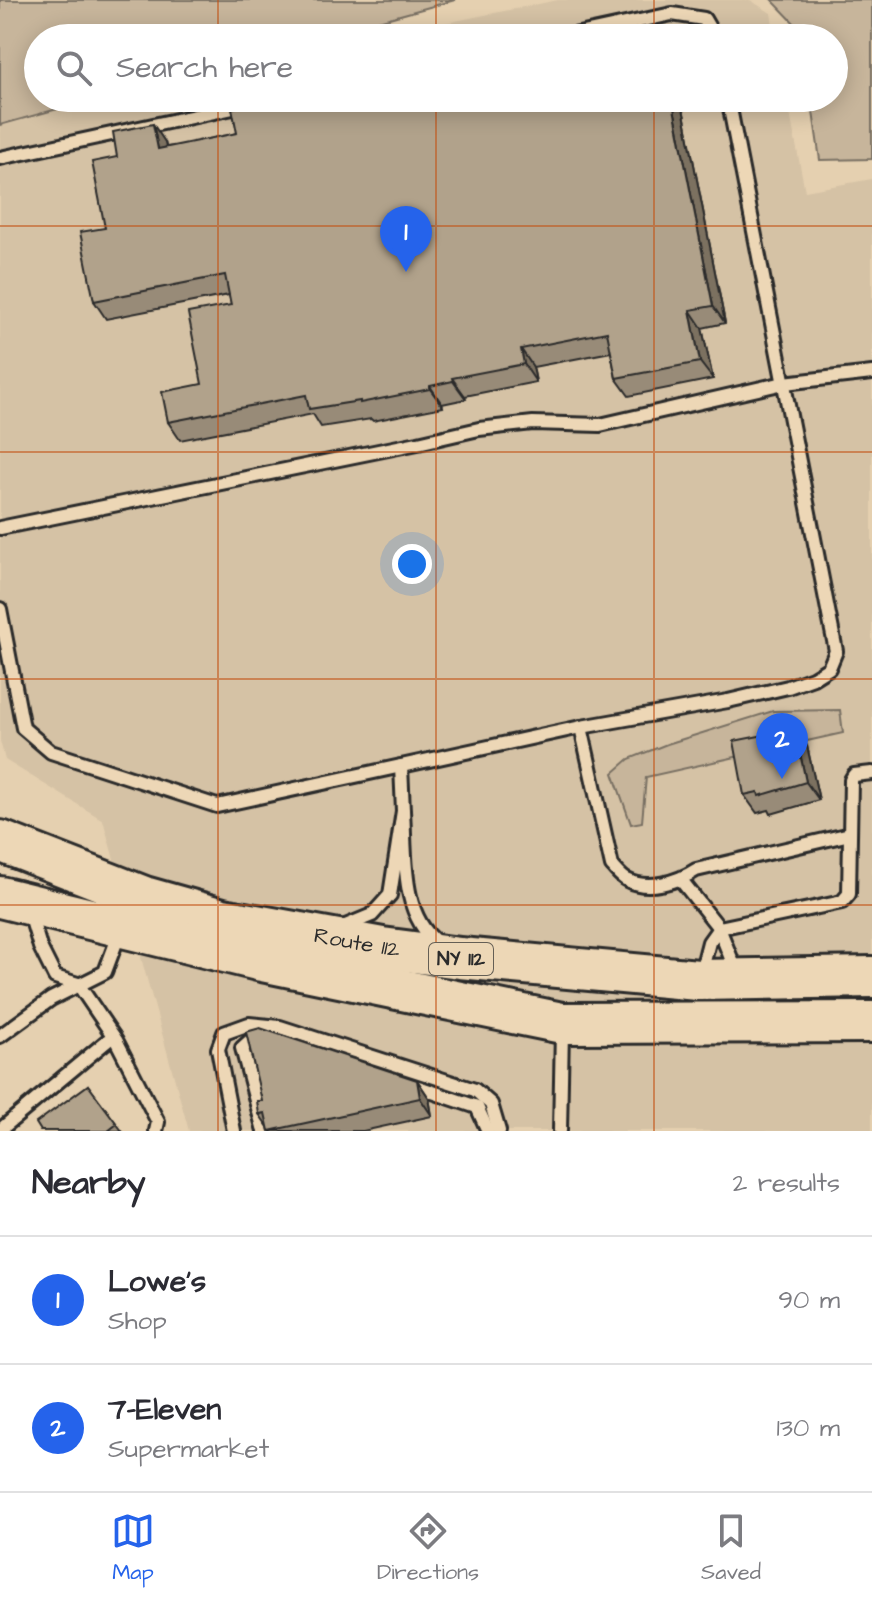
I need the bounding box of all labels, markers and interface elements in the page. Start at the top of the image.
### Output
search box [24,24,848,112]
icon: search [52,46,96,90]
text: Search here [116,47,293,89]
pin: 1 [380,206,432,272]
your location [392,544,432,584]
pin: 2 [756,713,808,779]
street label: Route 112 [311,920,403,966]
road number: NY 112 [429,943,493,975]
text: Nearby [32,1159,146,1207]
text: 2 results [732,1165,840,1201]
text: Lowe's [108,1261,206,1303]
text: 1 [56,1282,60,1318]
text: 90 m [778,1282,840,1318]
text: Shop [108,1303,167,1339]
text: 7-Eleven [108,1389,221,1431]
text: 2 [51,1410,65,1446]
text: 130 m [776,1410,840,1446]
text: Supermarket [108,1431,269,1467]
tab: Map [111,1509,155,1588]
tab: Directions [377,1509,479,1588]
tab: Saved [701,1509,761,1588]

